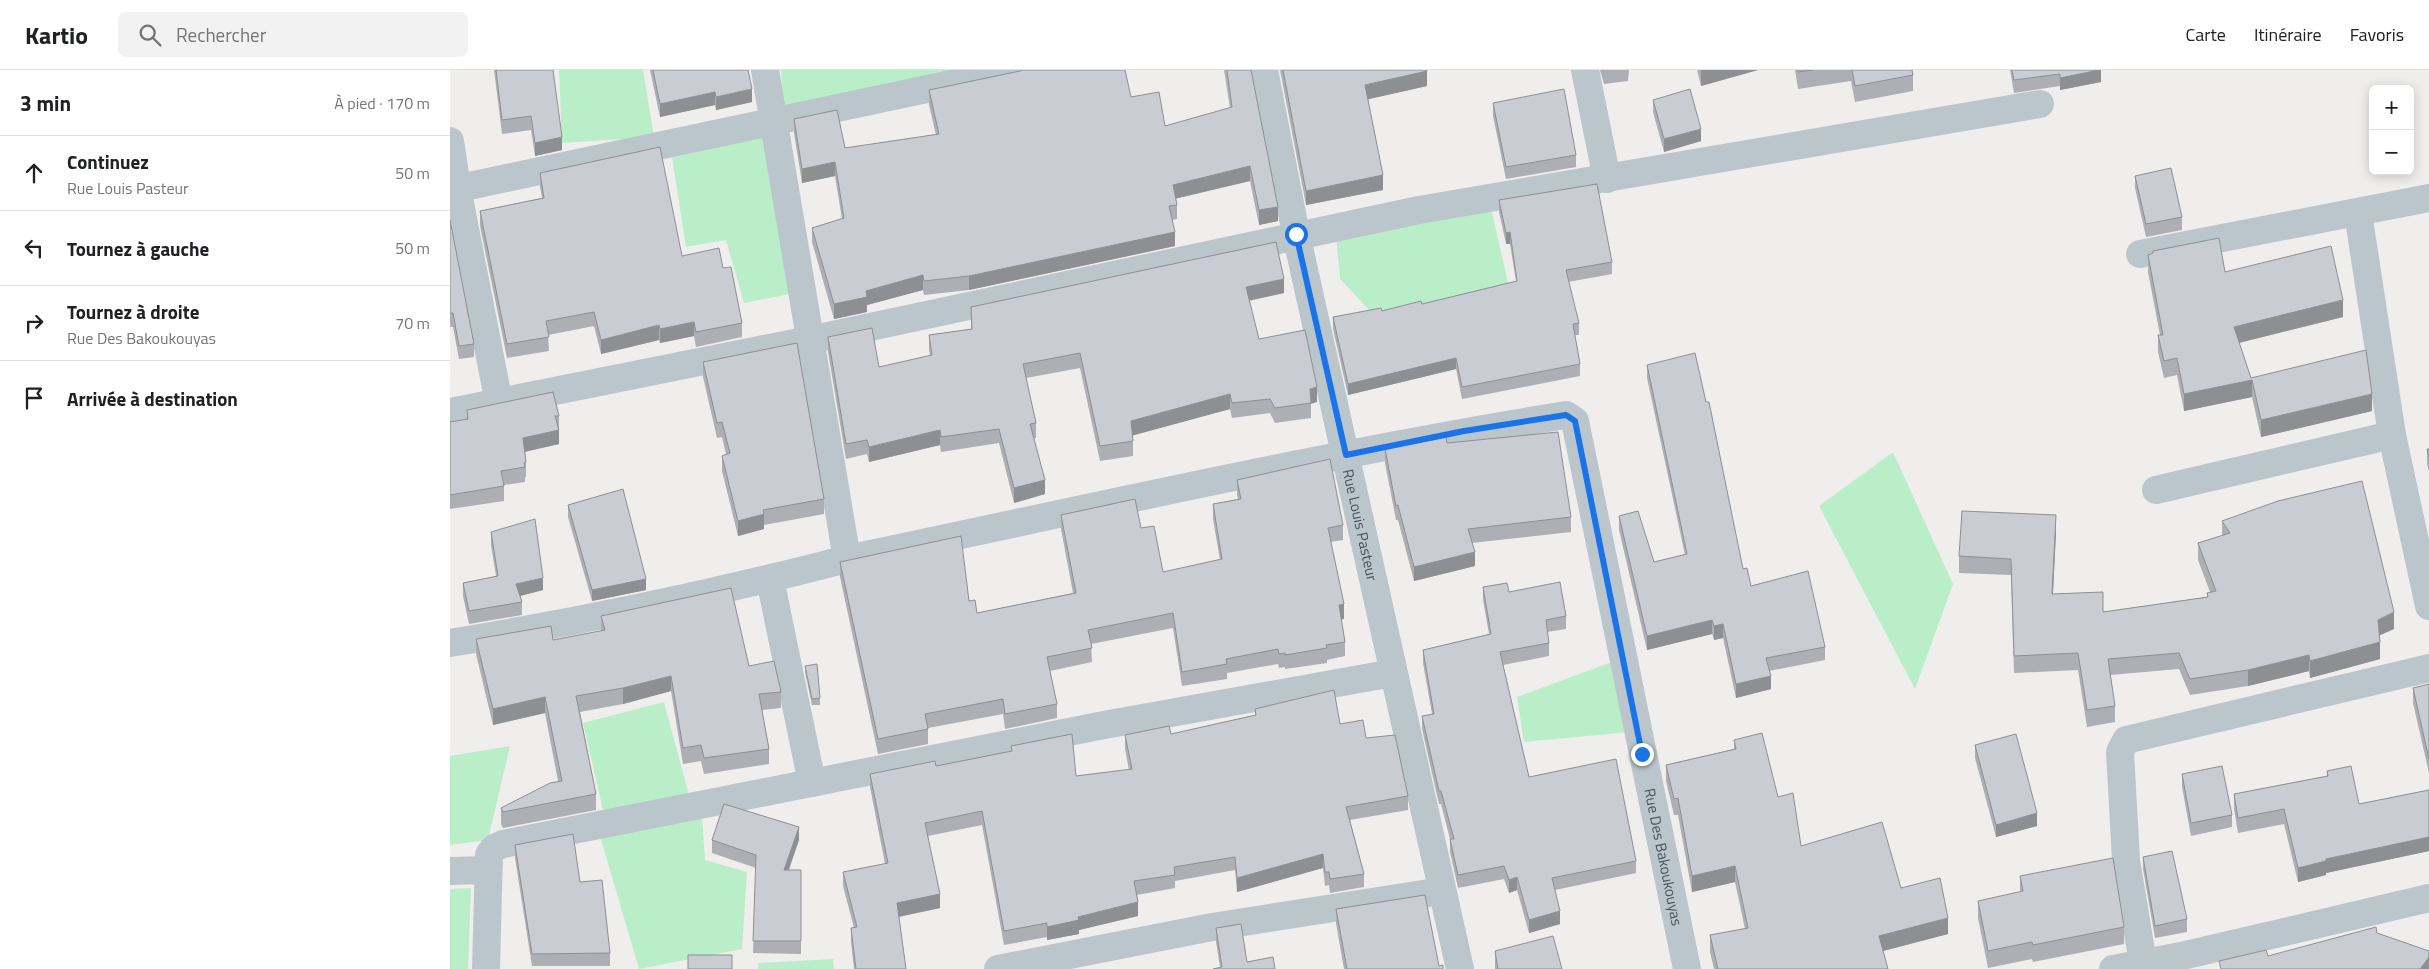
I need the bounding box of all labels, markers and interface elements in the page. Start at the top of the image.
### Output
search box [118,12,468,57]
text: Kartio [25,17,88,53]
text: Rechercher [176,20,266,49]
icon: search [136,21,164,49]
text: Carte [2185,21,2226,48]
text: Itinéraire [2254,21,2322,48]
text: Favoris [2350,21,2404,48]
map controls [2369,85,2414,175]
button: + [2369,85,2414,130]
text: 3 min [20,87,71,119]
text: À pied · 170 m [334,91,430,115]
button: − [2369,130,2414,175]
text: Continuez [67,147,149,176]
icon: ahead [20,159,48,187]
text: 50 m [395,161,430,185]
text: Rue Louis Pasteur [67,176,189,200]
route start [1285,223,1308,246]
icon: left [20,234,48,262]
text: Tournez à gauche [67,234,209,263]
text: 50 m [395,236,430,260]
text: Tournez à droite [67,297,199,326]
icon: right [20,309,48,337]
text: 70 m [395,311,430,335]
text: Rue Des Bakoukouyas [67,326,216,350]
icon: arrive [20,384,48,412]
text: Arrivée à destination [67,384,238,413]
street label: Rue Louis Pasteur [1337,467,1385,583]
route end [1631,743,1654,766]
street label: Rue Des Bakoukouyas [1639,786,1689,928]

